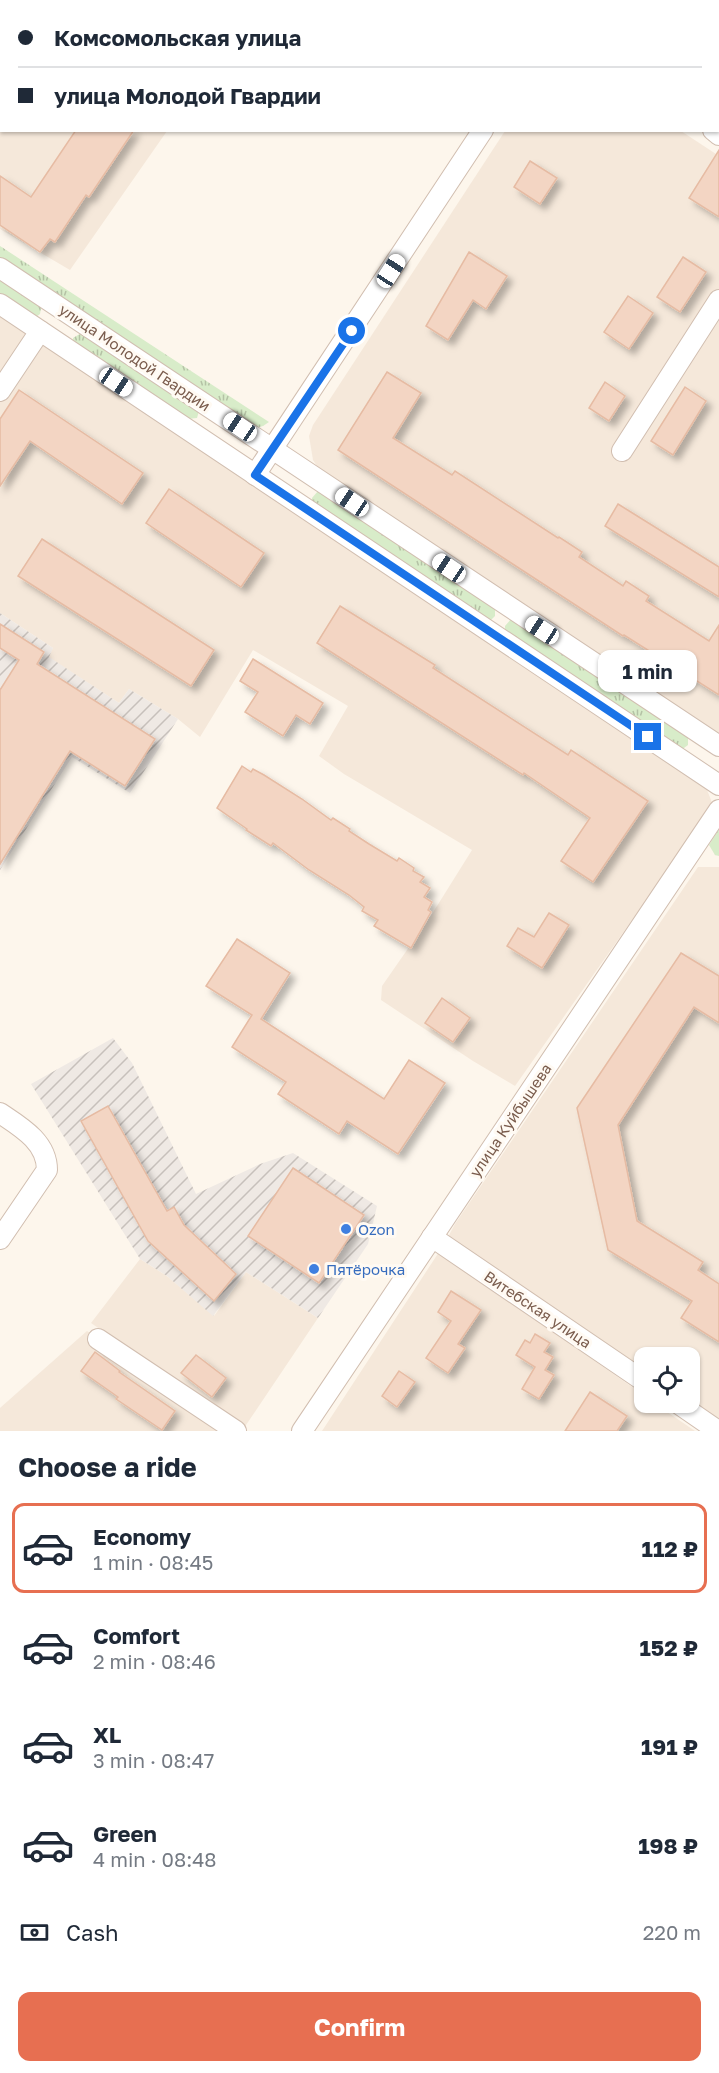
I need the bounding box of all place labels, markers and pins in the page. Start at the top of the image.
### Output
place label: Ozon [358,1220,395,1238]
marker: Ozon [339,1222,353,1236]
place label: Пятёрочка [326,1260,405,1278]
marker: Пятёрочка [307,1262,321,1276]

